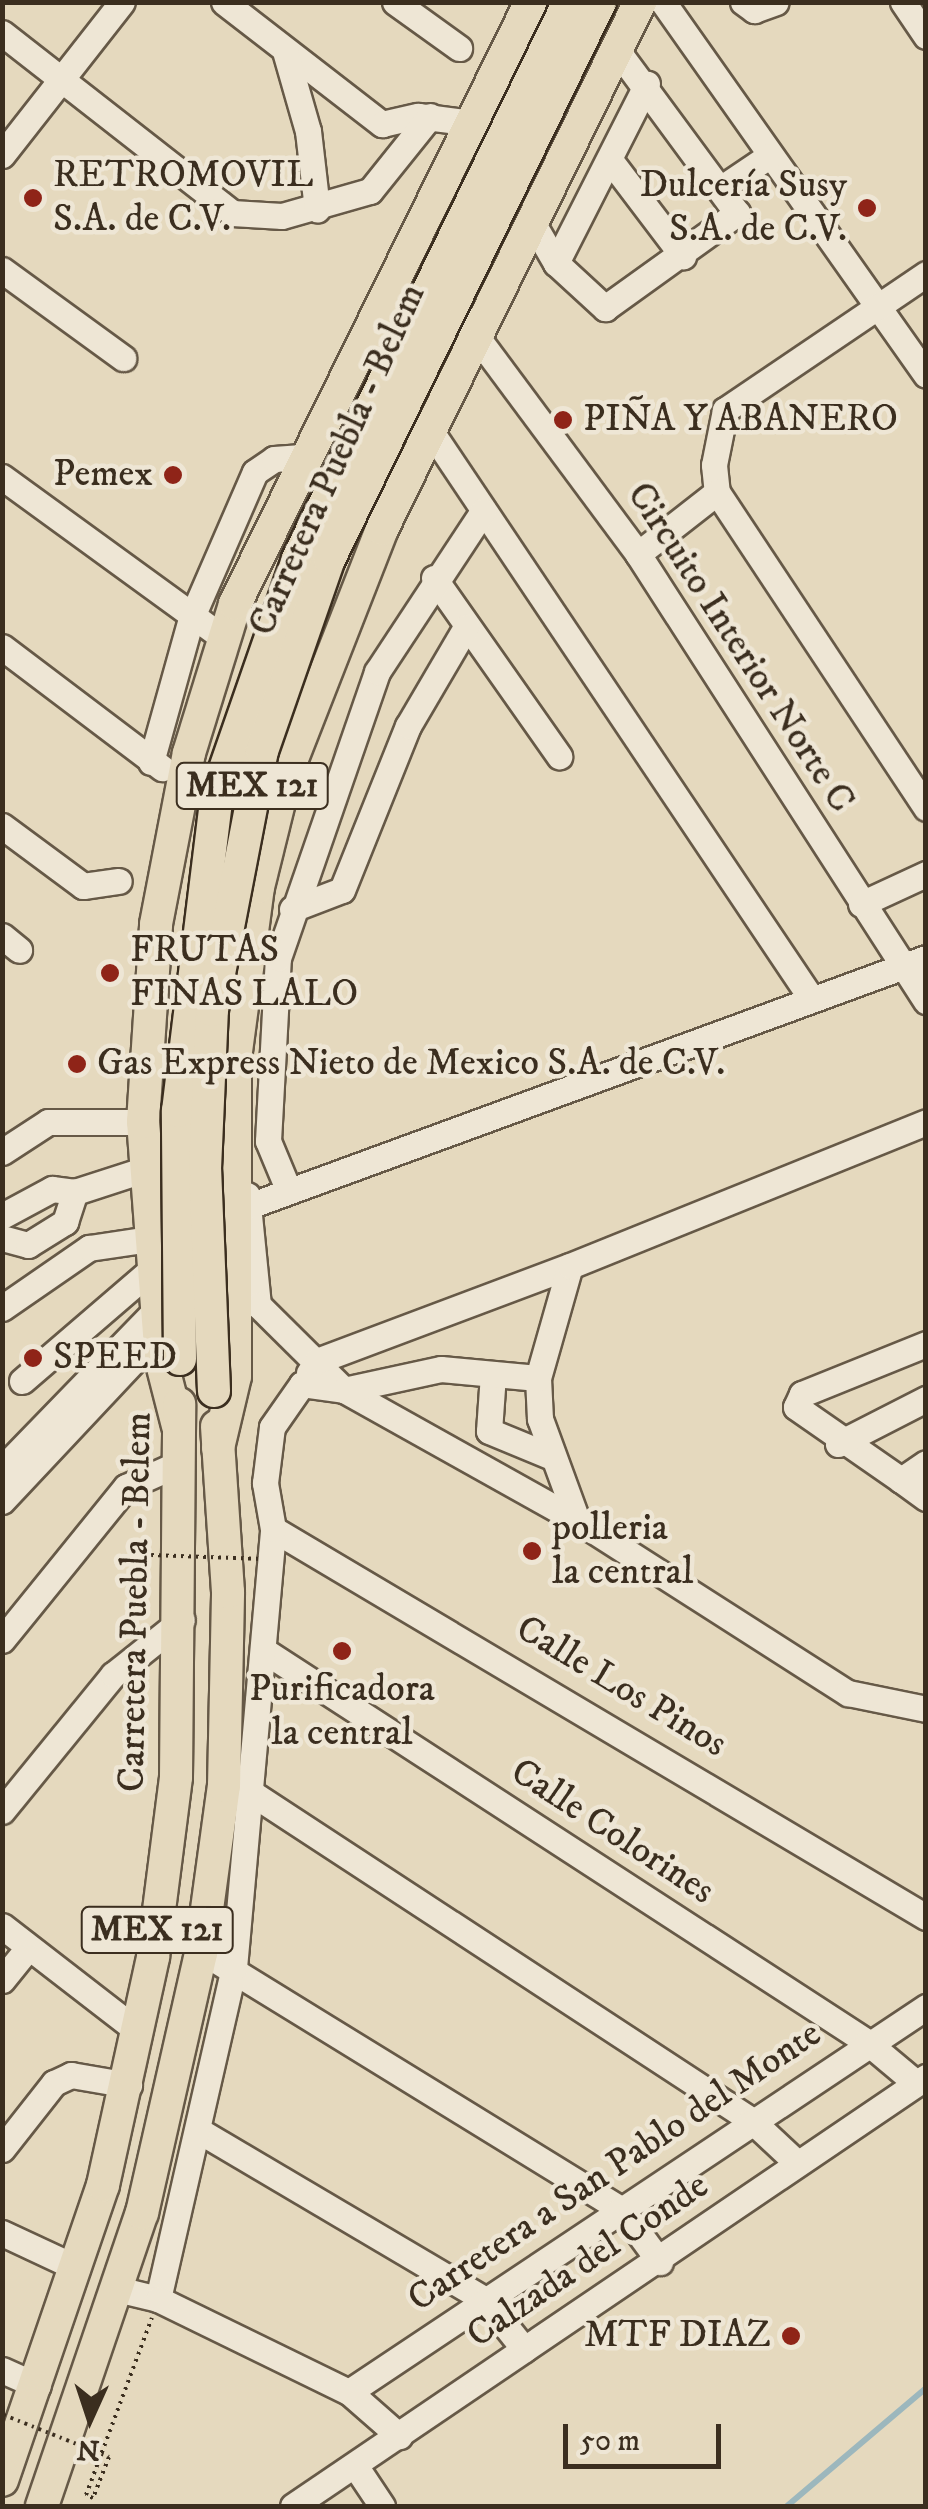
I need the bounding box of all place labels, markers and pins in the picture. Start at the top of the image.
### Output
place label: RETROMOVIL S.A. de C.V. [53,153,313,242]
place label: Dulcería Susy S.A. de C.V. [640,163,847,252]
marker: RETROMOVIL S.A. de C.V. [22,187,44,209]
marker: Dulcería Susy S.A. de C.V. [856,197,878,219]
place label: PIÑA Y ABANERO [583,397,898,443]
marker: PIÑA Y ABANERO [552,409,574,431]
place label: Pemex [53,452,153,498]
marker: Pemex [162,464,184,486]
place label: FRUTAS FINAS LALO [130,928,358,1018]
marker: FRUTAS FINAS LALO [99,962,121,984]
place label: Gas Express Nieto de Mexico S.A. de C.V. [97,1041,725,1087]
marker: Gas Express Nieto de Mexico S.A. de C.V. [66,1053,88,1075]
place label: SPEED [53,1335,177,1381]
marker: SPEED [22,1347,44,1369]
place label: polleria la central [552,1506,693,1596]
marker: polleria la central [521,1540,543,1562]
marker: Purificadora la central [331,1640,353,1662]
place label: Purificadora la central [249,1667,435,1756]
place label: MTF DIAZ [584,2313,771,2359]
marker: MTF DIAZ [780,2325,802,2347]

